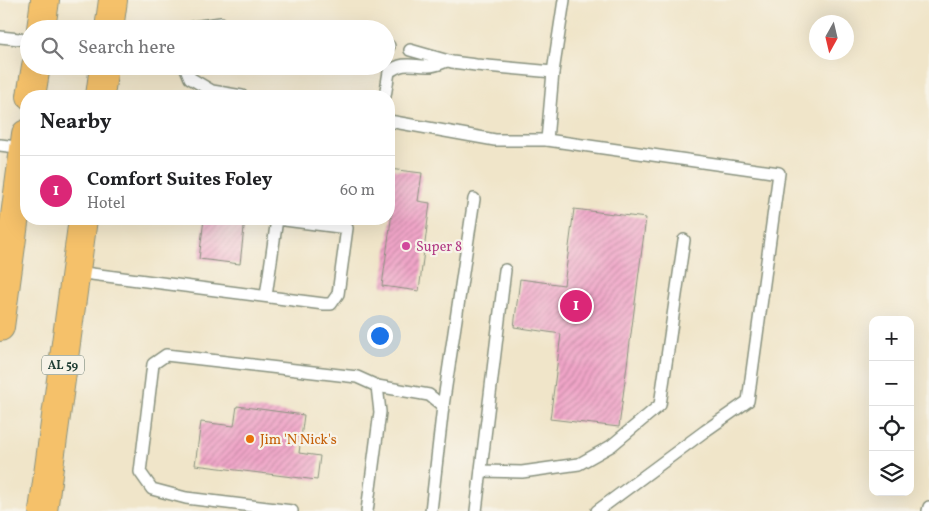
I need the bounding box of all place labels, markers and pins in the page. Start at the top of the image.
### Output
place label: Super 8 [416,238,462,257]
marker: Super 8 [400,240,412,252]
pin: 1 [560,287,592,325]
place label: Jim 'N Nick's [260,431,337,450]
marker: Jim 'N Nick's [244,433,256,445]

